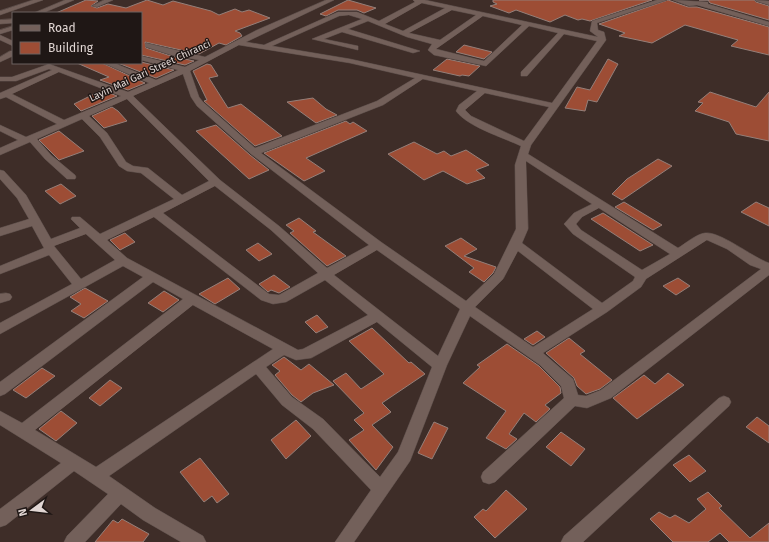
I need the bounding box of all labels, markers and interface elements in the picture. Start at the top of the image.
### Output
legend [12,12,142,64]
text: Road [48,21,76,35]
street label: Layin Mai Gari Street Chiranci [87,37,213,104]
text: Building [48,41,94,55]
north arrow [12,490,52,530]
text: N [16,507,30,518]

